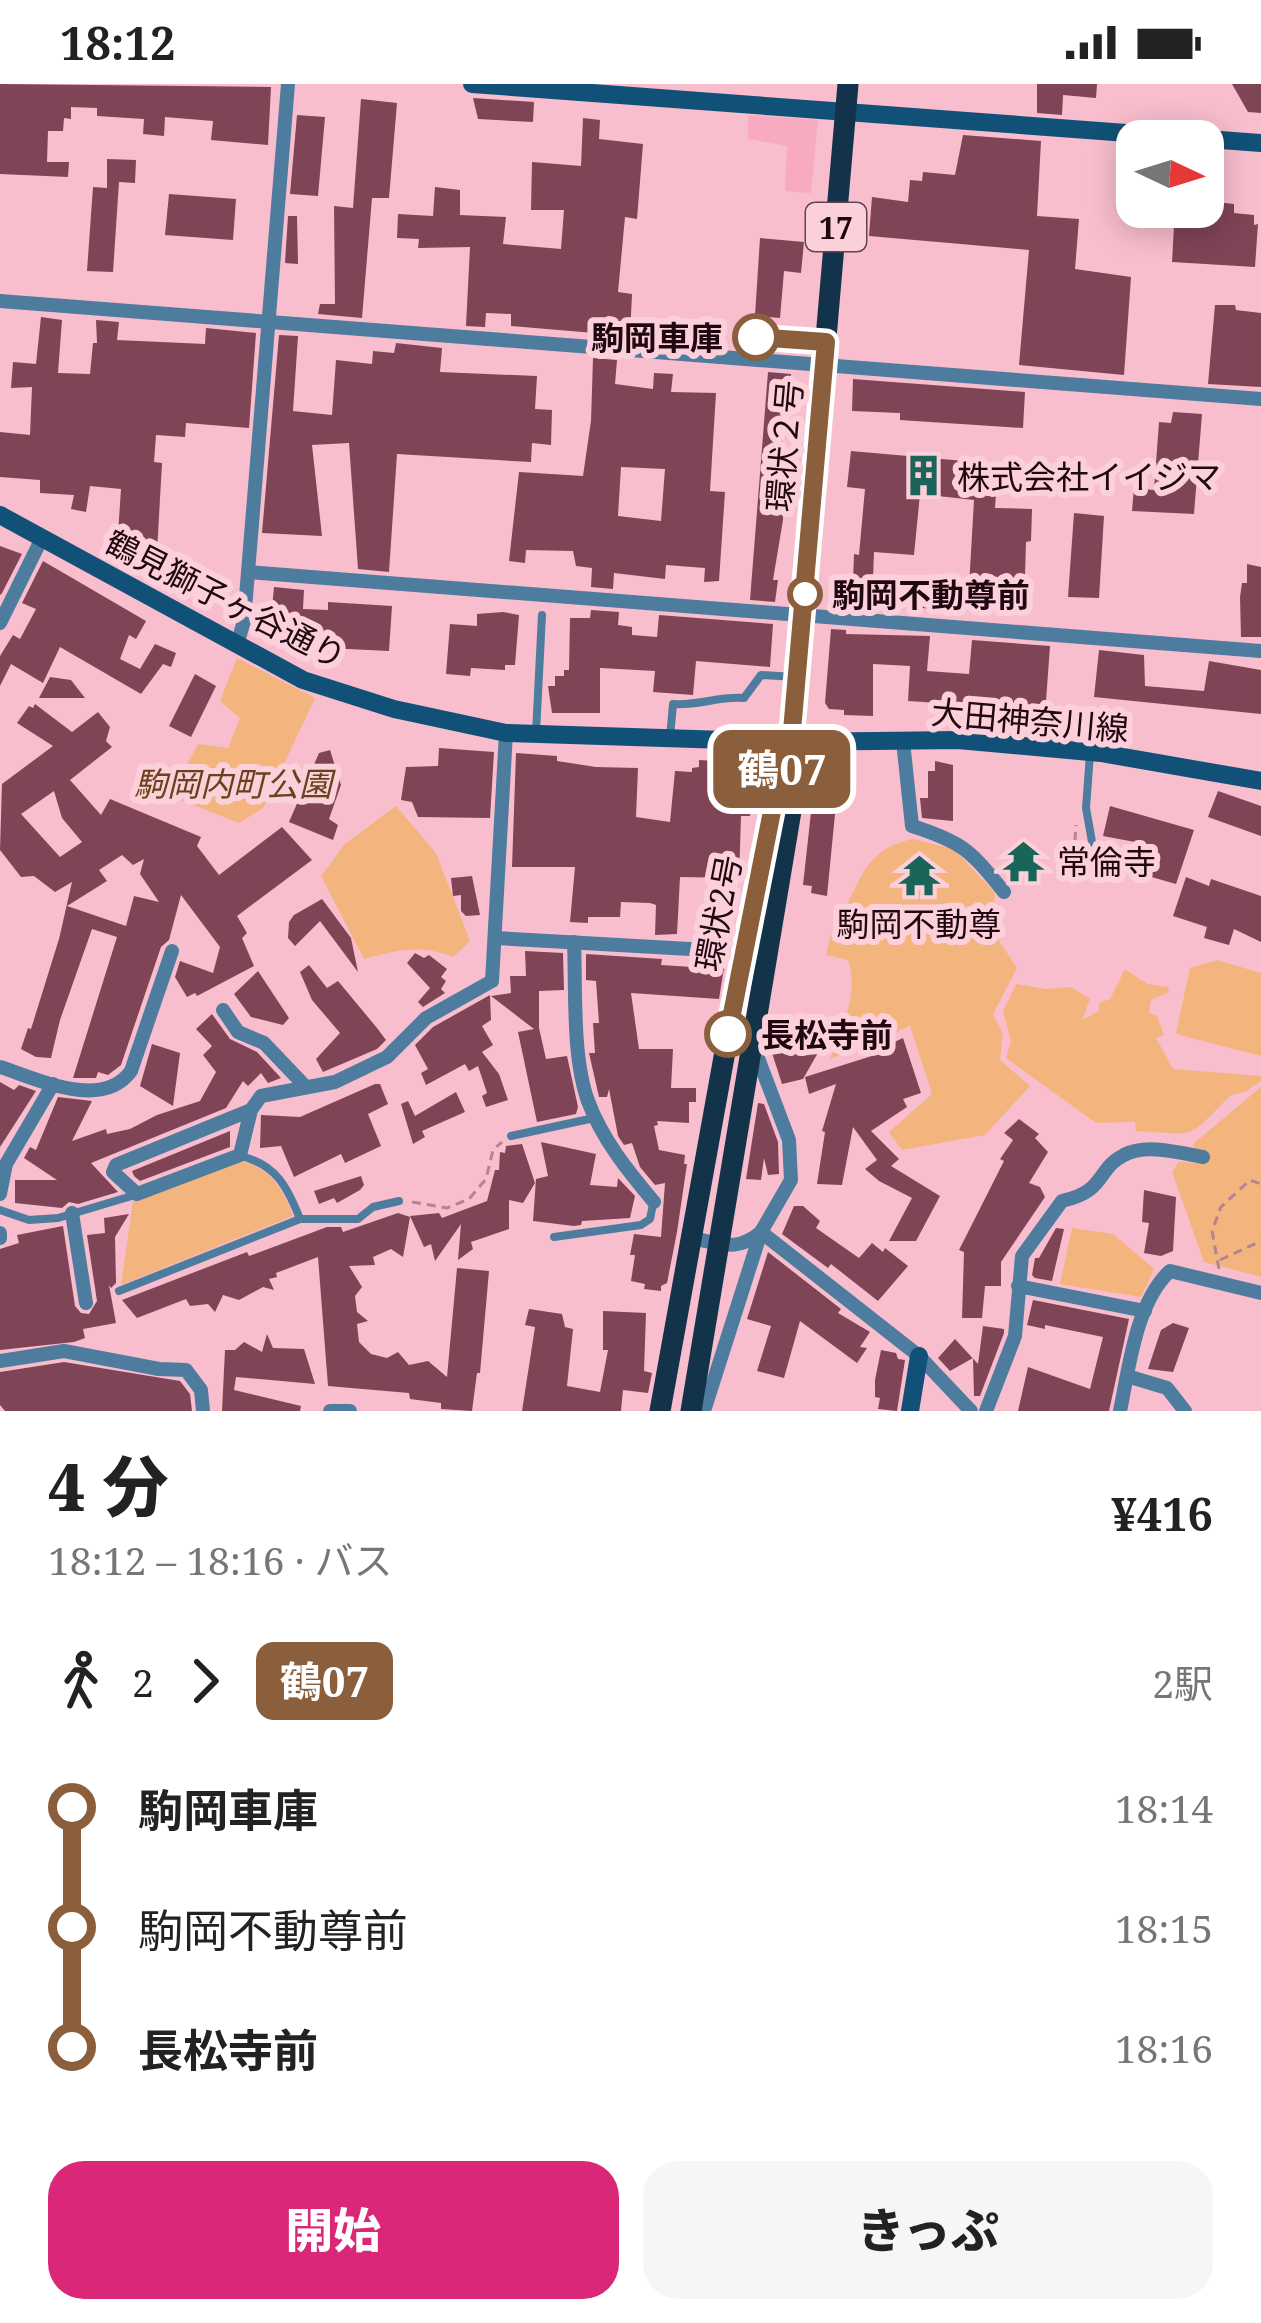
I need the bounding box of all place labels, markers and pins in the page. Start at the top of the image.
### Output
place label: 駒岡車庫 [591,315,723,360]
marker: 駒岡車庫 [734,315,778,359]
building icon: 株式会社イイジマ [900,453,946,499]
place label: 株式会社イイジマ [957,454,1221,499]
place label: 駒岡不動尊前 [832,572,1030,617]
marker: 駒岡不動尊前 [789,578,821,610]
temple icon: 常倫寺 [1000,838,1046,884]
place label: 常倫寺 [1057,839,1156,884]
temple icon: 駒岡不動尊 [896,852,942,898]
place label: 駒岡不動尊 [837,901,1002,946]
marker: 長松寺前 [706,1012,750,1056]
place label: 長松寺前 [761,1012,893,1057]

